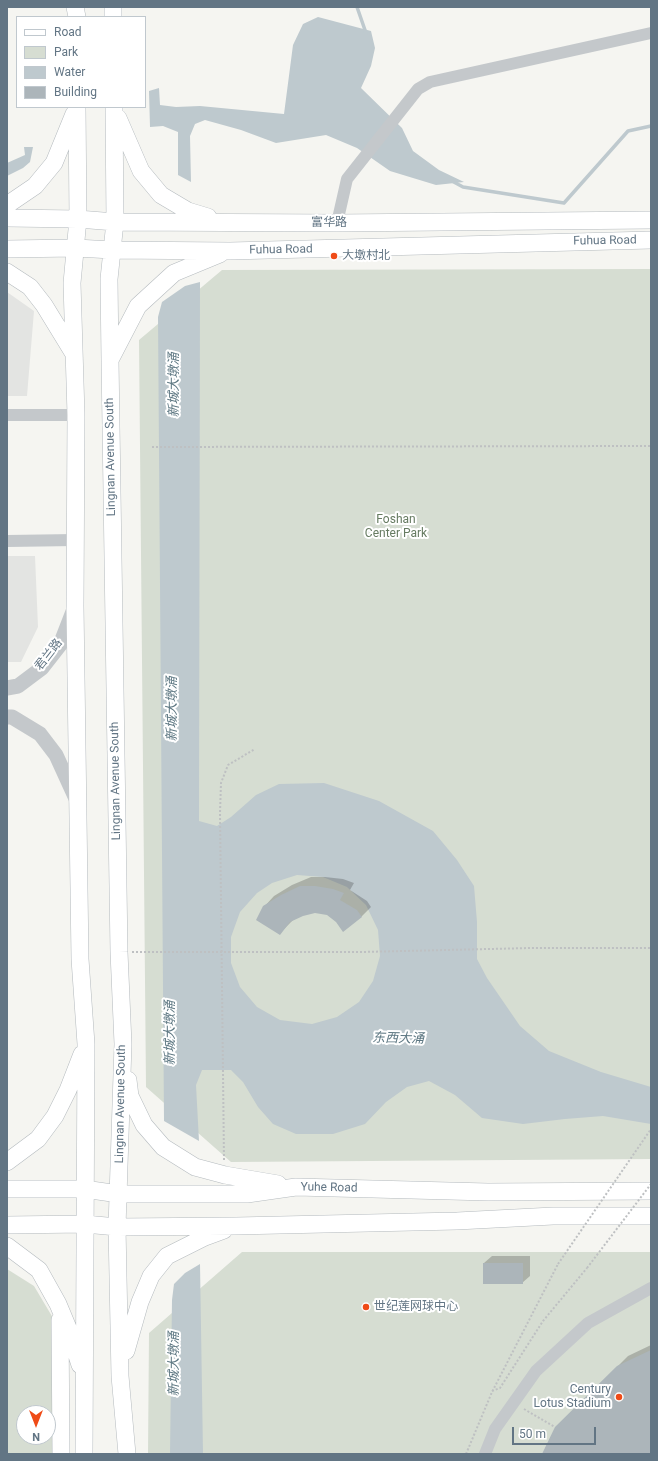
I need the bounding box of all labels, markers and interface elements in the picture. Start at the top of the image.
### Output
legend [16,16,146,108]
text: Road [54,25,82,39]
text: Park [54,45,78,59]
text: Water [54,65,85,79]
text: Building [54,85,97,99]
street label: 富华路 [311,216,347,230]
street label: Fuhua Road [573,233,637,249]
street label: Fuhua Road [249,242,313,258]
place label: 大墩村北 [342,249,390,263]
marker: 大墩村北 [329,251,339,261]
water label: 新城大墩涌 [167,353,183,417]
street label: Lingnan Avenue South [103,397,119,517]
park label: Foshan Center Park [365,513,427,541]
street label: 君兰路 [32,636,66,674]
water label: 新城大墩涌 [165,677,181,741]
street label: Lingnan Avenue South [108,721,124,841]
water label: 新城大墩涌 [163,1001,179,1065]
water label: 东西大涌 [372,1031,424,1047]
street label: Lingnan Avenue South [113,1044,129,1164]
street label: Yuhe Road [300,1180,358,1196]
place label: 世纪莲网球中心 [374,1300,458,1314]
marker: 世纪莲网球中心 [361,1302,371,1312]
water label: 新城大墩涌 [167,1332,183,1396]
place label: Century Lotus Stadium [534,1383,611,1411]
marker: Century Lotus Stadium [614,1392,624,1402]
north arrow [16,1405,56,1445]
scale bar [514,1419,598,1445]
text: 50 m [519,1427,546,1441]
text: N [32,1430,40,1443]

